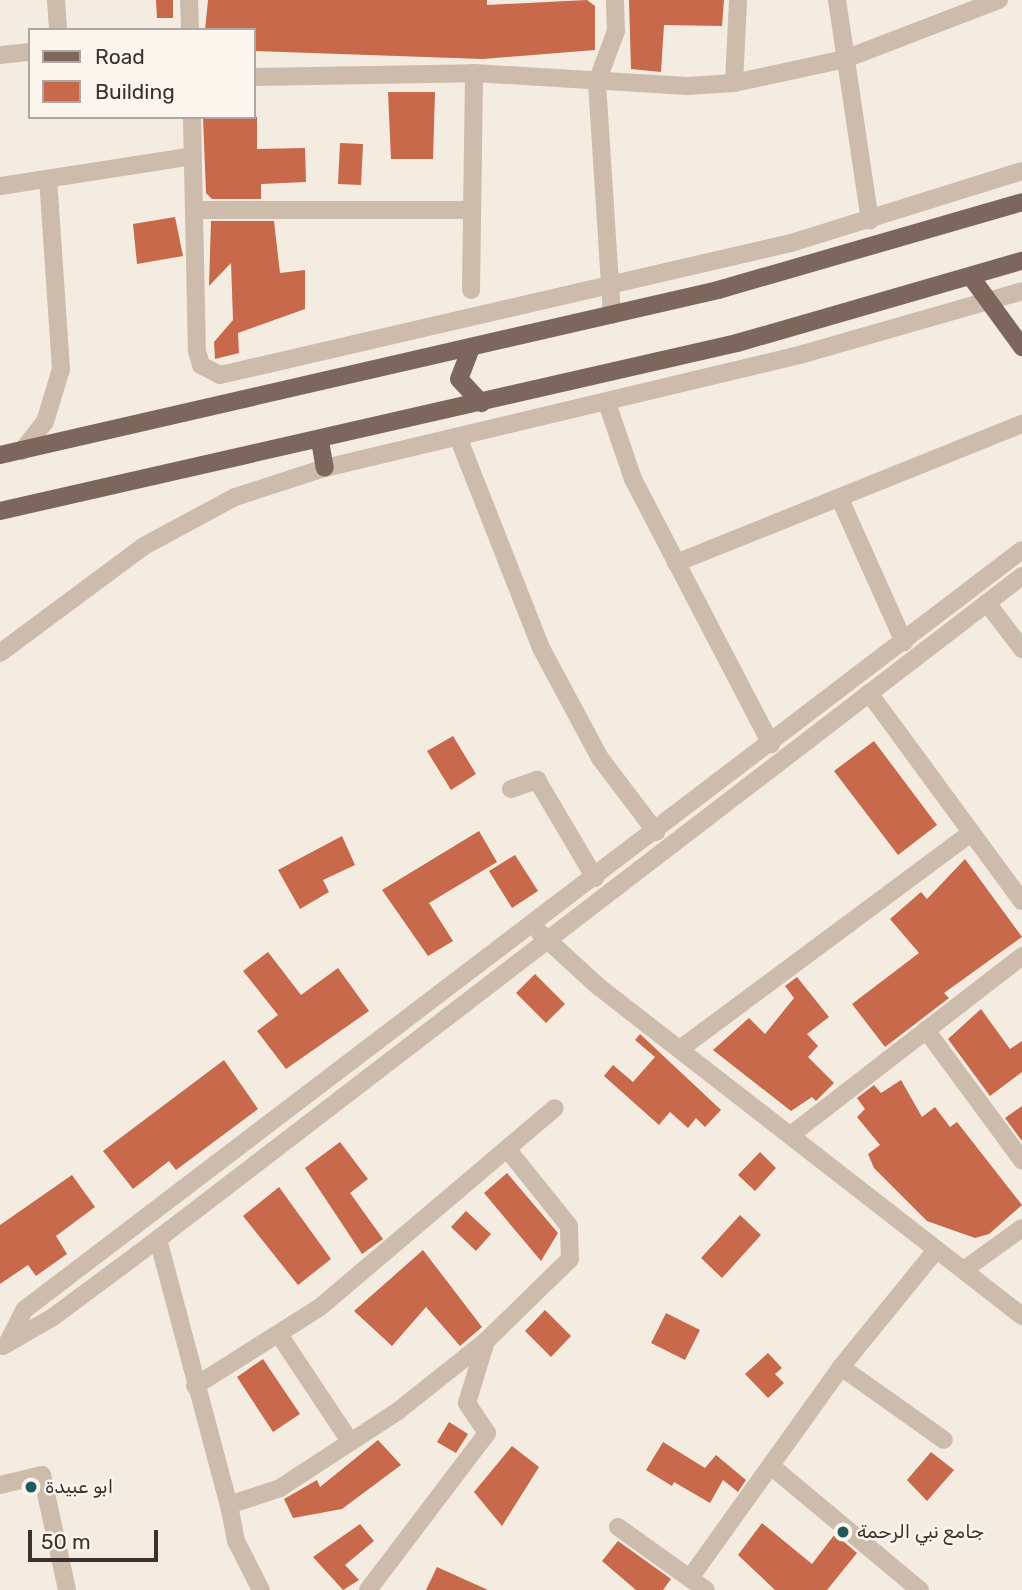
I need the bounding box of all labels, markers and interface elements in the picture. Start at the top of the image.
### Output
legend [28,28,256,119]
text: Road [95,44,145,69]
text: Building [95,79,175,104]
place label: ابو عبيدة [45,1476,113,1498]
marker: ابو عبيدة [23,1479,39,1495]
scale bar [32,1516,161,1560]
place label: جامع نبي الرحمة [857,1521,984,1543]
marker: جامع نبي الرحمة [835,1524,851,1540]
text: 50 m [41,1529,91,1554]

